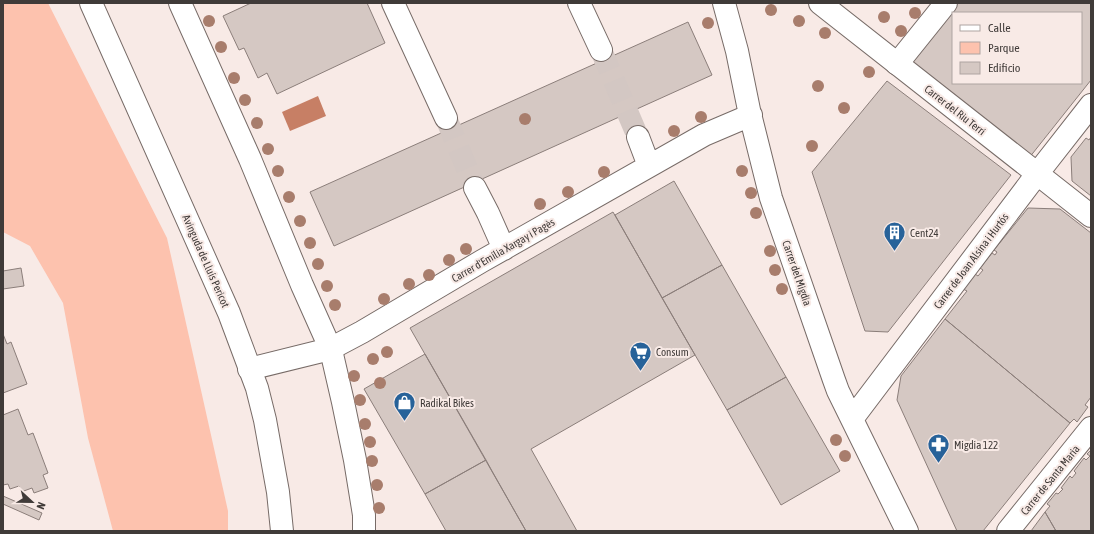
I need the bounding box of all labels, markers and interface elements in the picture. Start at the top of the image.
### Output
legend [952,12,1082,84]
text: Calle [988,21,1011,35]
text: Parque [988,41,1020,55]
text: Edificio [988,61,1021,75]
street label: Carrer del Riu Terri [922,83,988,137]
street label: Carrer de Joan Alsina i Hurtós [931,211,1011,311]
street label: Avinguda de Lluís Pericot [180,213,232,309]
street label: Carrer d'Emília Xargay i Pagès [449,216,557,284]
building icon: Cent24 [881,220,907,253]
place label: Cent24 [910,227,939,239]
street label: Carrer del Migdia [780,239,814,307]
supermarket icon: Consum [627,339,653,372]
place label: Consum [656,346,689,358]
shop icon: Radikal Bikes [392,390,418,423]
place label: Radikal Bikes [420,397,474,409]
pharmacy icon: Migdia 122 [926,432,952,465]
place label: Migdia 122 [954,439,998,451]
street label: Carrer de Santa Maria [1018,443,1082,517]
north arrow [12,482,52,522]
text: N [34,500,48,511]

